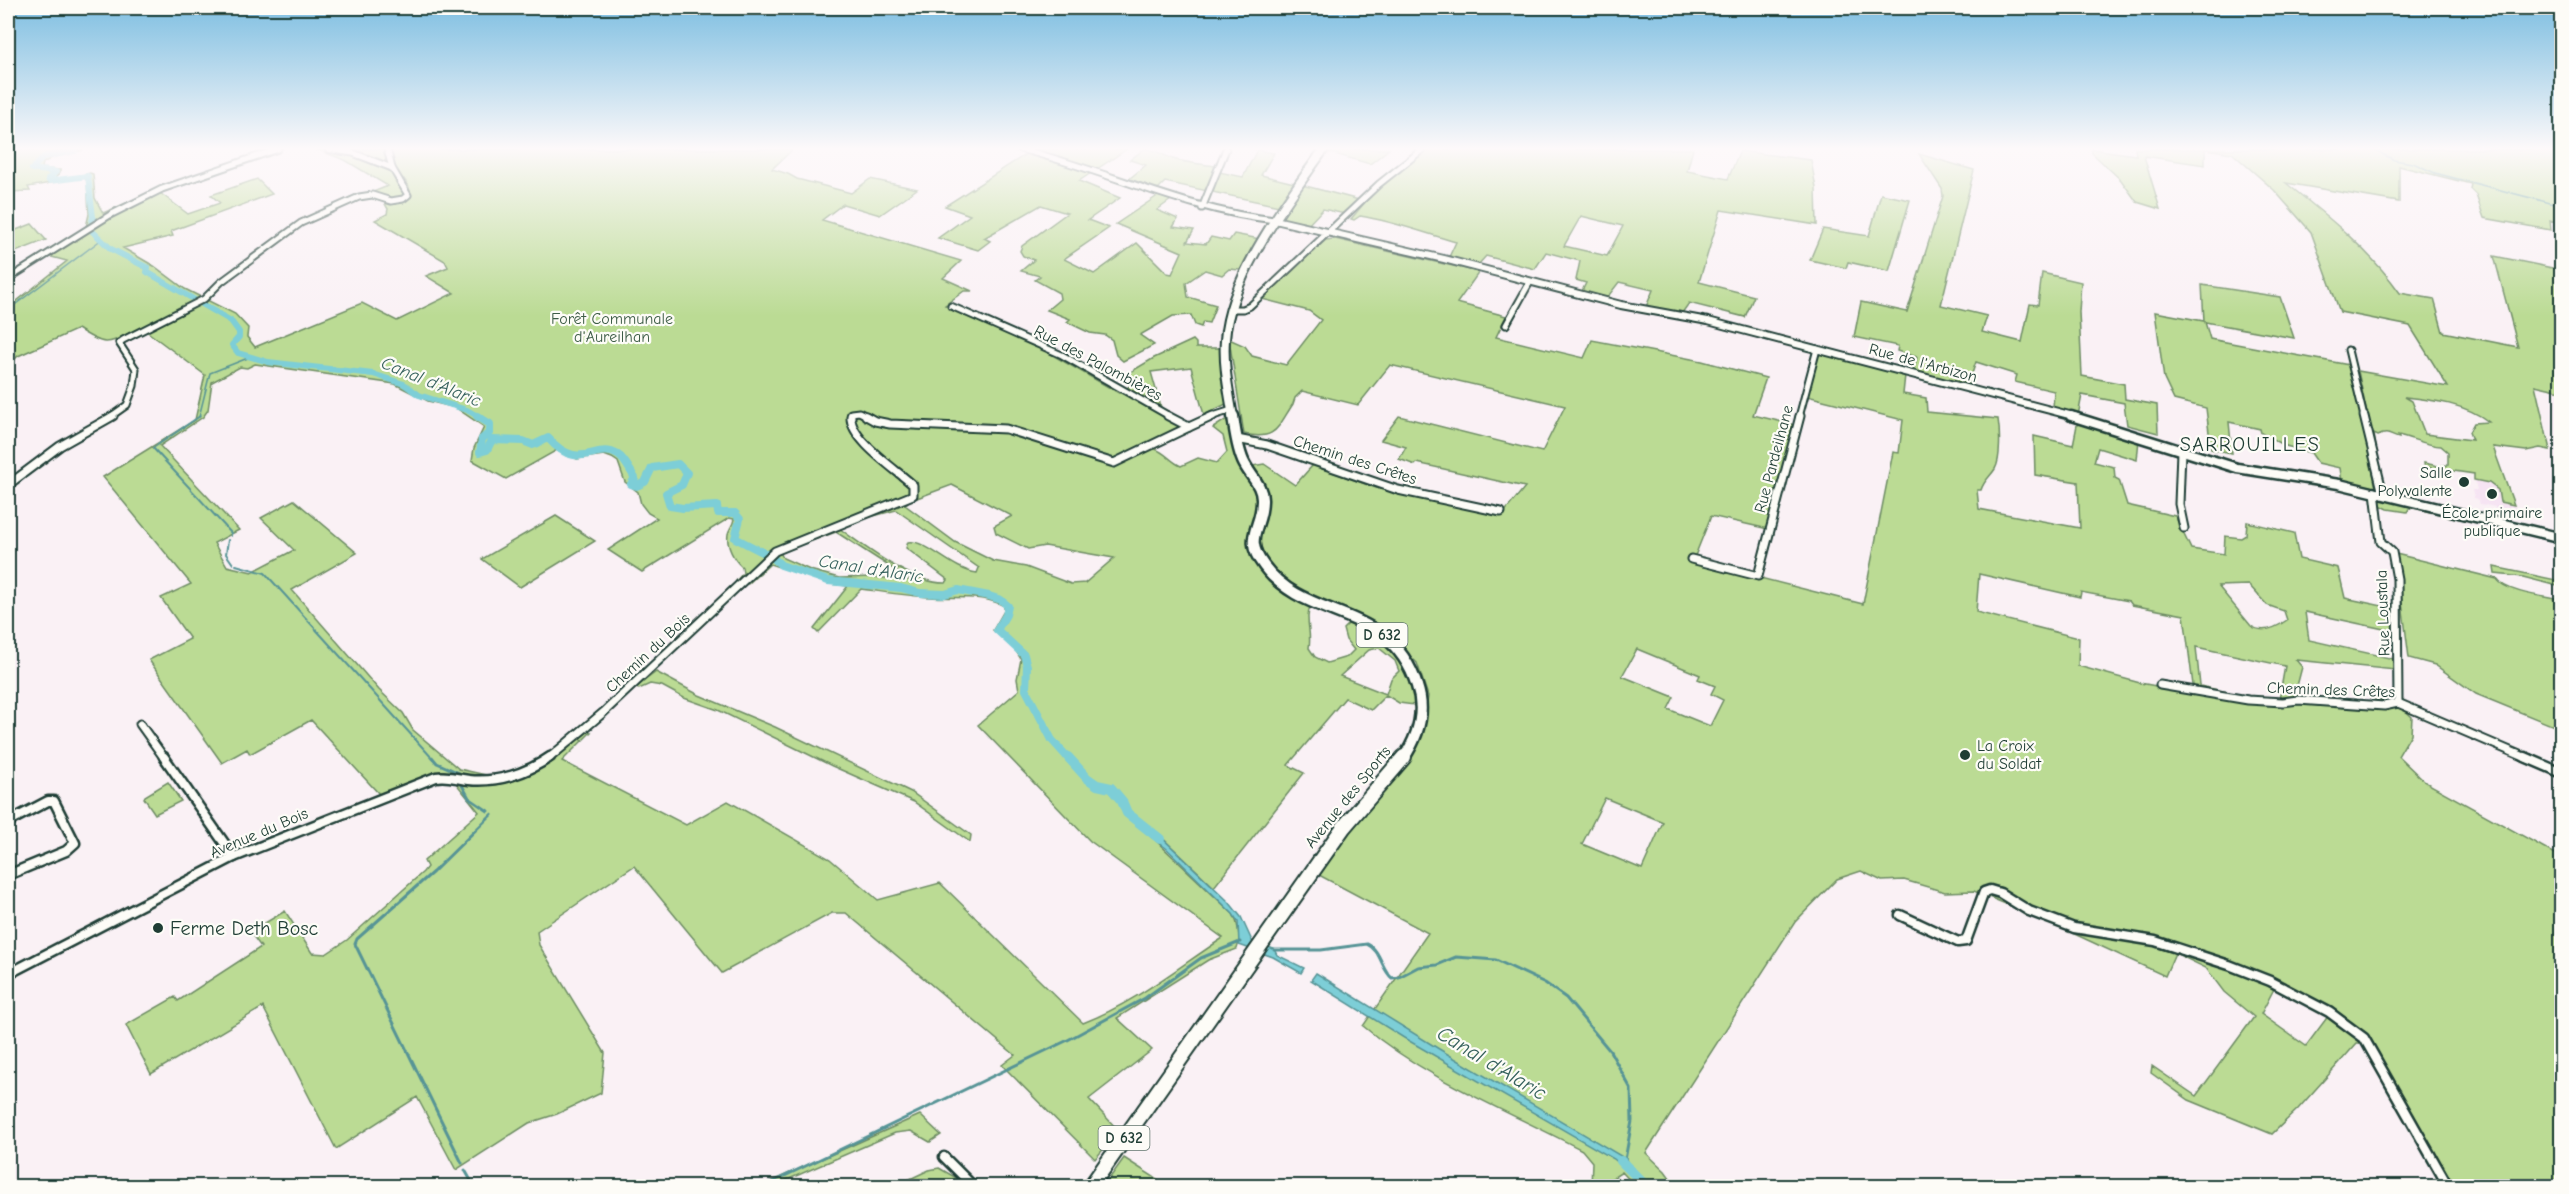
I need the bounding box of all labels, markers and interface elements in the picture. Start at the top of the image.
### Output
park label: Forêt Communale d'Aureilhan [551,310,673,346]
street label: Rue des Palombières [1031,322,1165,404]
street label: Rue de l'Arbizon [1867,340,1979,386]
water label: Canal d'Alaric [378,352,484,412]
street label: Rue Pardeilhane [1751,403,1797,515]
street label: Chemin des Crêtes [1291,432,1419,489]
district label: SARROUILLES [2180,433,2320,456]
place label: Salle Polyvalente [2377,464,2452,500]
marker: Salle Polyvalente [2457,475,2471,489]
marker: École primaire publique [2485,487,2499,501]
place label: École primaire publique [2442,503,2542,540]
water label: Canal d'Alaric [817,550,925,588]
street label: Rue Loustala [2373,570,2393,656]
street label: Chemin du Bois [602,609,694,696]
road number: D 632 [1356,623,1408,647]
street label: Chemin des Crêtes [2266,679,2396,701]
place label: La Croix du Soldat [1977,737,2042,773]
street label: Avenue des Sports [1301,742,1395,852]
marker: La Croix du Soldat [1958,748,1972,762]
street label: Avenue du Bois [207,804,311,862]
place label: Ferme Deth Bosc [170,917,318,940]
marker: Ferme Deth Bosc [151,921,165,935]
water label: Canal d'Alaric [1433,1021,1551,1105]
road number: D 632 [1098,1126,1150,1150]

